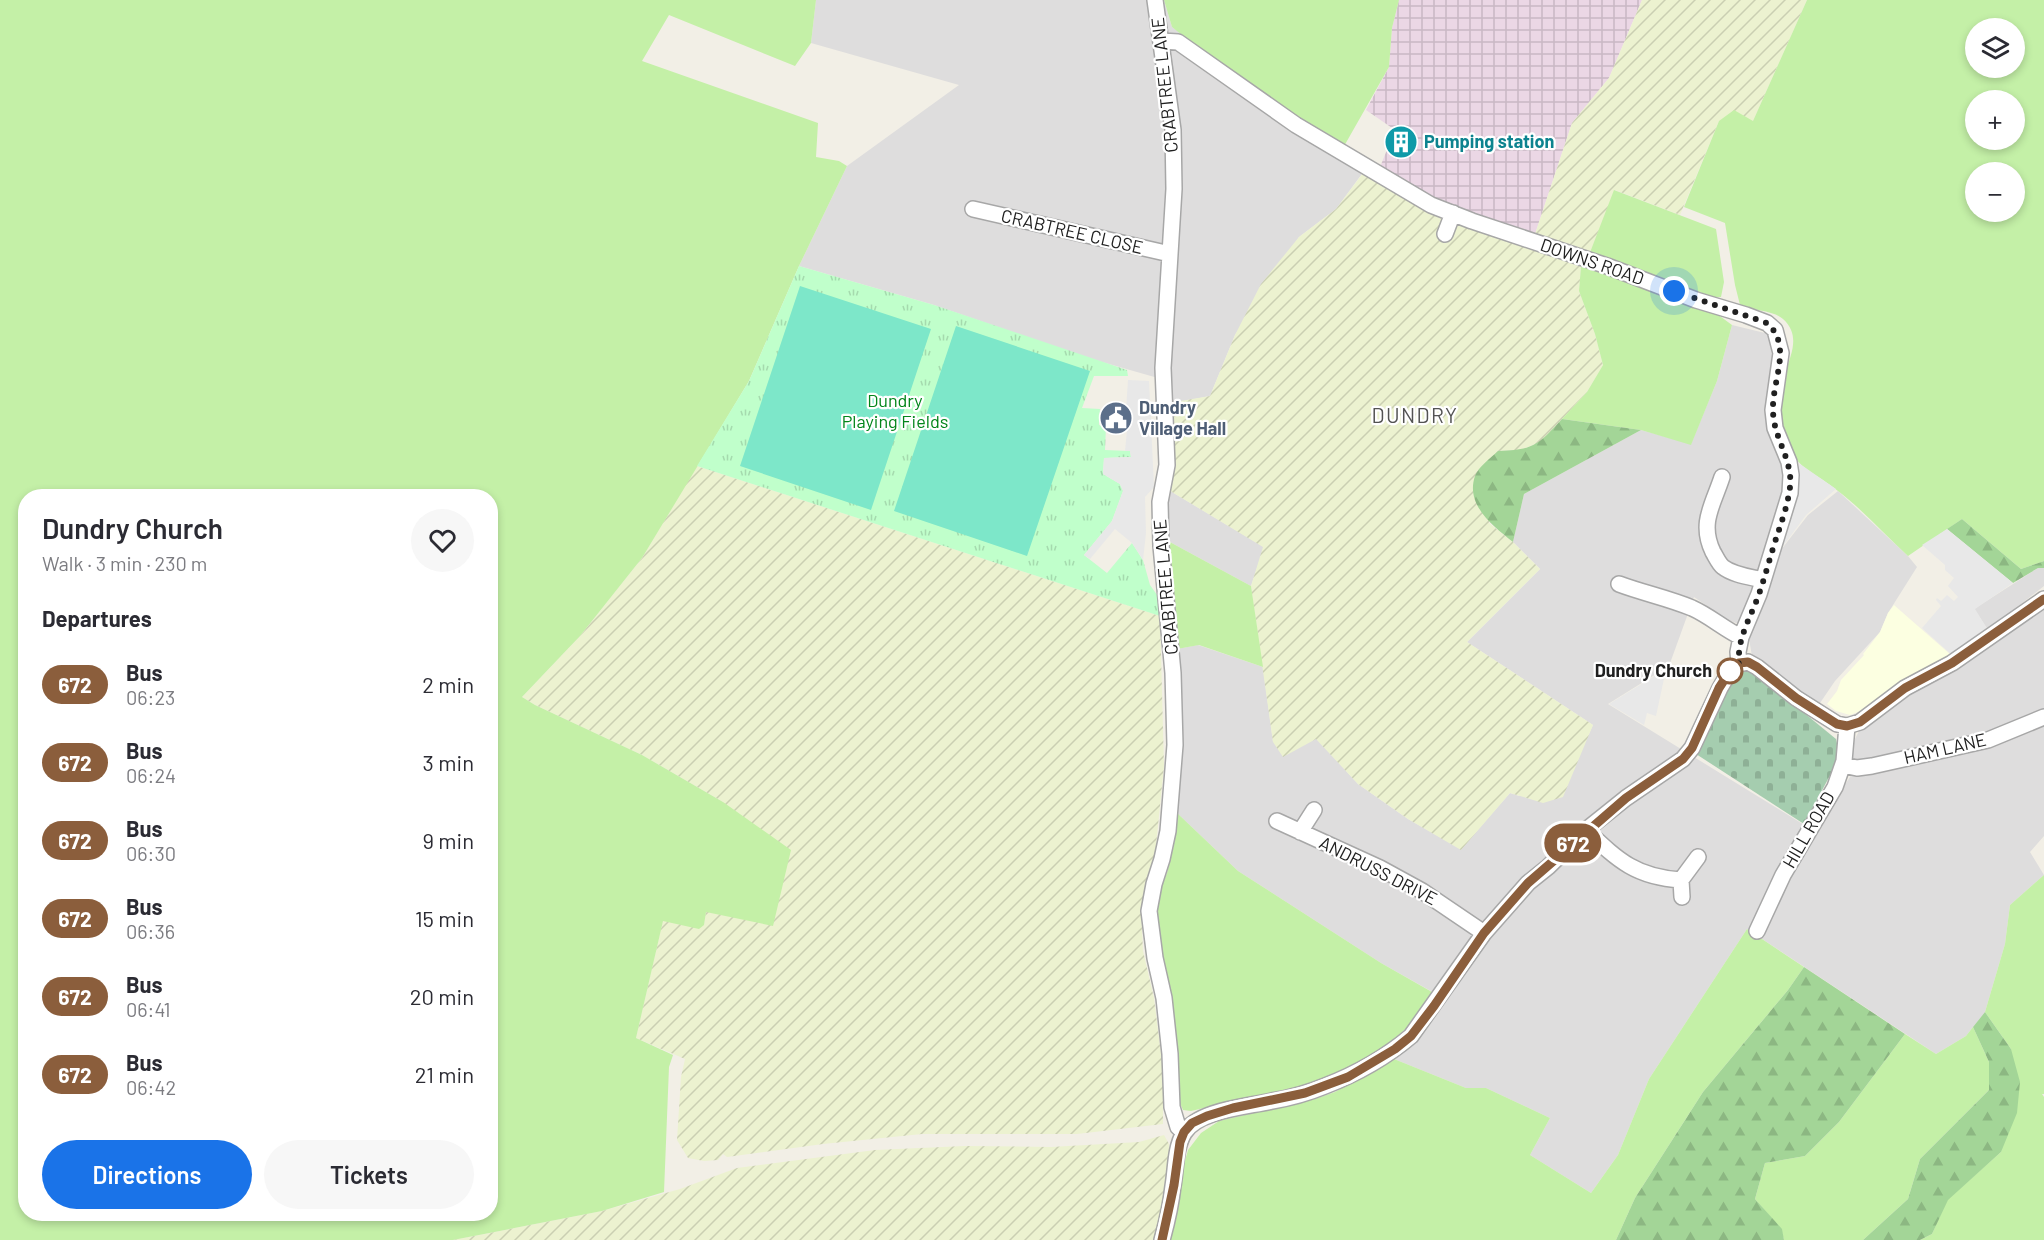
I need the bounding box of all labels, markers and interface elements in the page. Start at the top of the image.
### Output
street label: CRABTREE LANE [1146,16,1182,154]
map controls [1965,18,2025,222]
button: layers [1965,18,2025,78]
button: + [1965,90,2025,150]
building icon: Pumping station [1383,124,1419,160]
place label: Pumping station [1424,130,1554,152]
button: − [1965,162,2025,222]
street label: CRABTREE CLOSE [999,204,1145,258]
street label: DOWNS ROAD [1538,233,1647,289]
your location [1659,276,1689,306]
park label: Dundry Playing Fields [842,389,948,432]
place label: Dundry Village Hall [1139,396,1226,439]
public building icon: Dundry Village Hall [1098,400,1134,436]
district label: DUNDRY [1372,402,1458,427]
button: heart [411,509,474,572]
text: Dundry Church [42,511,223,545]
street label: CRABTREE LANE [1148,518,1182,656]
text: Walk · 3 min · 230 m [42,551,207,575]
text: Departures [42,605,152,631]
marker: Dundry Church [1717,658,1743,684]
text: Bus [126,659,163,685]
place label: Dundry Church [1595,659,1712,681]
text: 2 min [422,671,474,697]
text: 672 [58,672,92,697]
text: 06:23 [126,685,175,709]
street label: HAM LANE [1901,728,1988,768]
text: Bus [126,737,163,763]
text: 3 min [423,749,474,775]
text: 672 [58,750,92,775]
text: 06:24 [126,763,176,787]
street label: HILL ROAD [1777,787,1839,872]
text: Bus [126,815,163,841]
line badge: 672 [1538,824,1608,862]
text: 9 min [422,827,474,853]
text: 672 [58,828,92,853]
street label: ANDRUSS DRIVE [1316,831,1441,909]
text: 672 [1556,831,1590,856]
text: 06:30 [126,841,176,865]
text: Bus [126,893,163,919]
text: 15 min [415,905,474,931]
text: 672 [58,906,92,931]
text: 06:36 [126,919,175,943]
text: Bus [126,971,163,997]
text: 20 min [410,983,474,1009]
text: 672 [58,984,92,1009]
text: 06:41 [126,997,171,1021]
text: Bus [126,1049,163,1075]
text: 21 min [415,1061,474,1087]
text: 672 [58,1062,92,1087]
text: 06:42 [126,1075,176,1099]
button: Directions [42,1140,252,1209]
button: Tickets [264,1140,474,1209]

